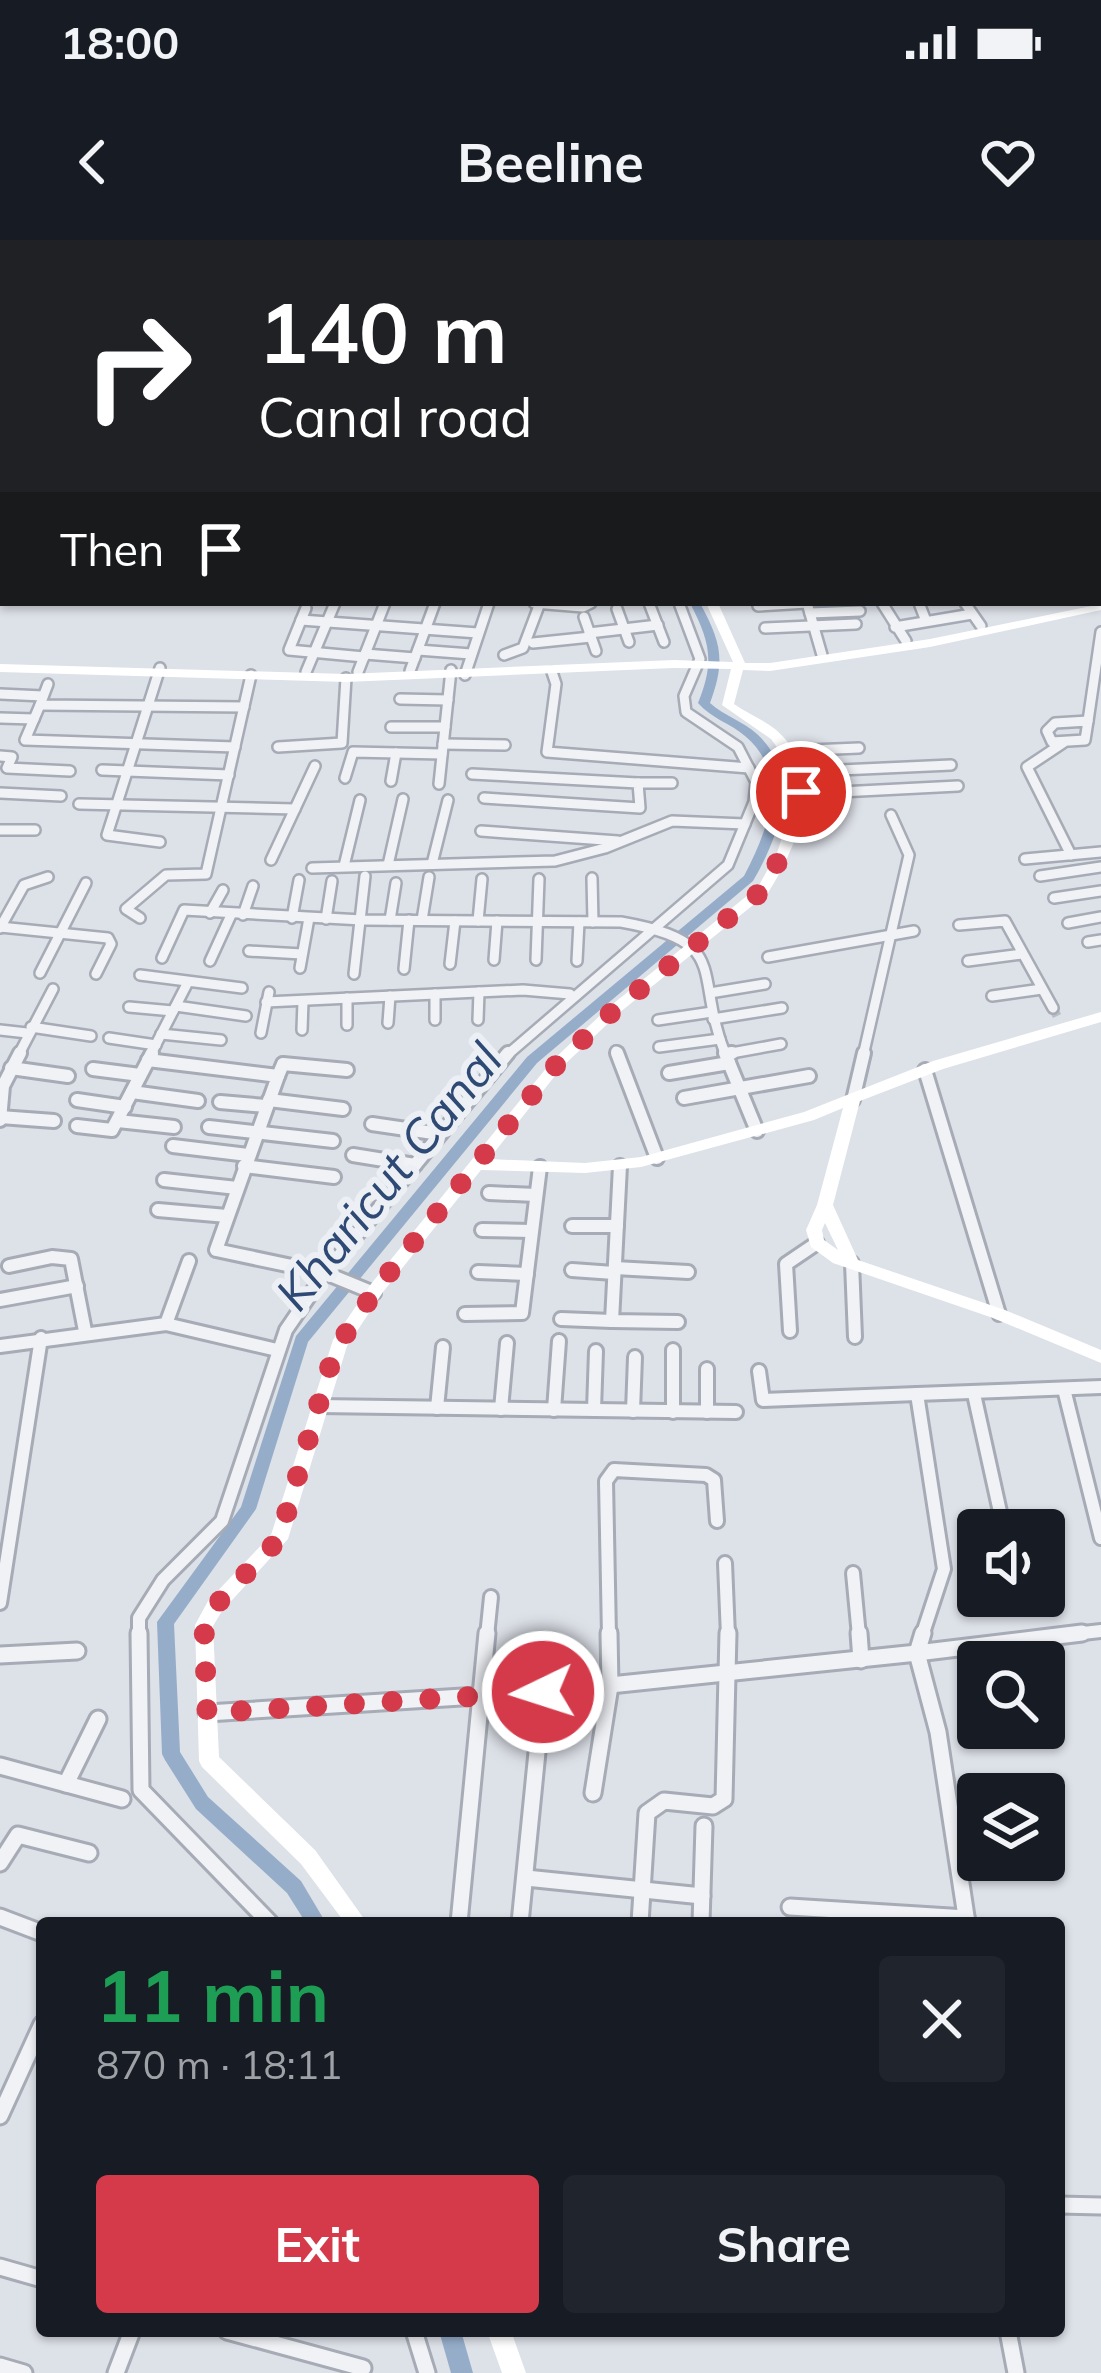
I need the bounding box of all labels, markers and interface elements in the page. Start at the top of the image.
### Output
text: 18:00 [60,14,179,70]
text: Beeline [457,128,644,196]
icon: back [60,129,126,195]
icon: heart [975,129,1041,195]
text: 140 m [258,279,508,384]
icon: right [60,288,216,444]
text: Canal road [258,383,532,451]
icon: arrive [188,516,254,582]
text: Then [60,521,164,577]
pin [750,741,852,843]
icon: arrive [768,759,834,825]
water label: Kharicut Canal [262,1030,514,1322]
map controls [957,1509,1065,1881]
button: sound [957,1509,1065,1617]
position arrow [480,1629,606,1755]
button: search [957,1641,1065,1749]
button: layers [957,1773,1065,1881]
text: 11 min [96,1950,329,2040]
button: close [879,1956,1005,2082]
text: 870 m · 18:11 [96,2040,342,2089]
button: Exit [96,2175,539,2313]
button: Share [563,2175,1005,2313]

